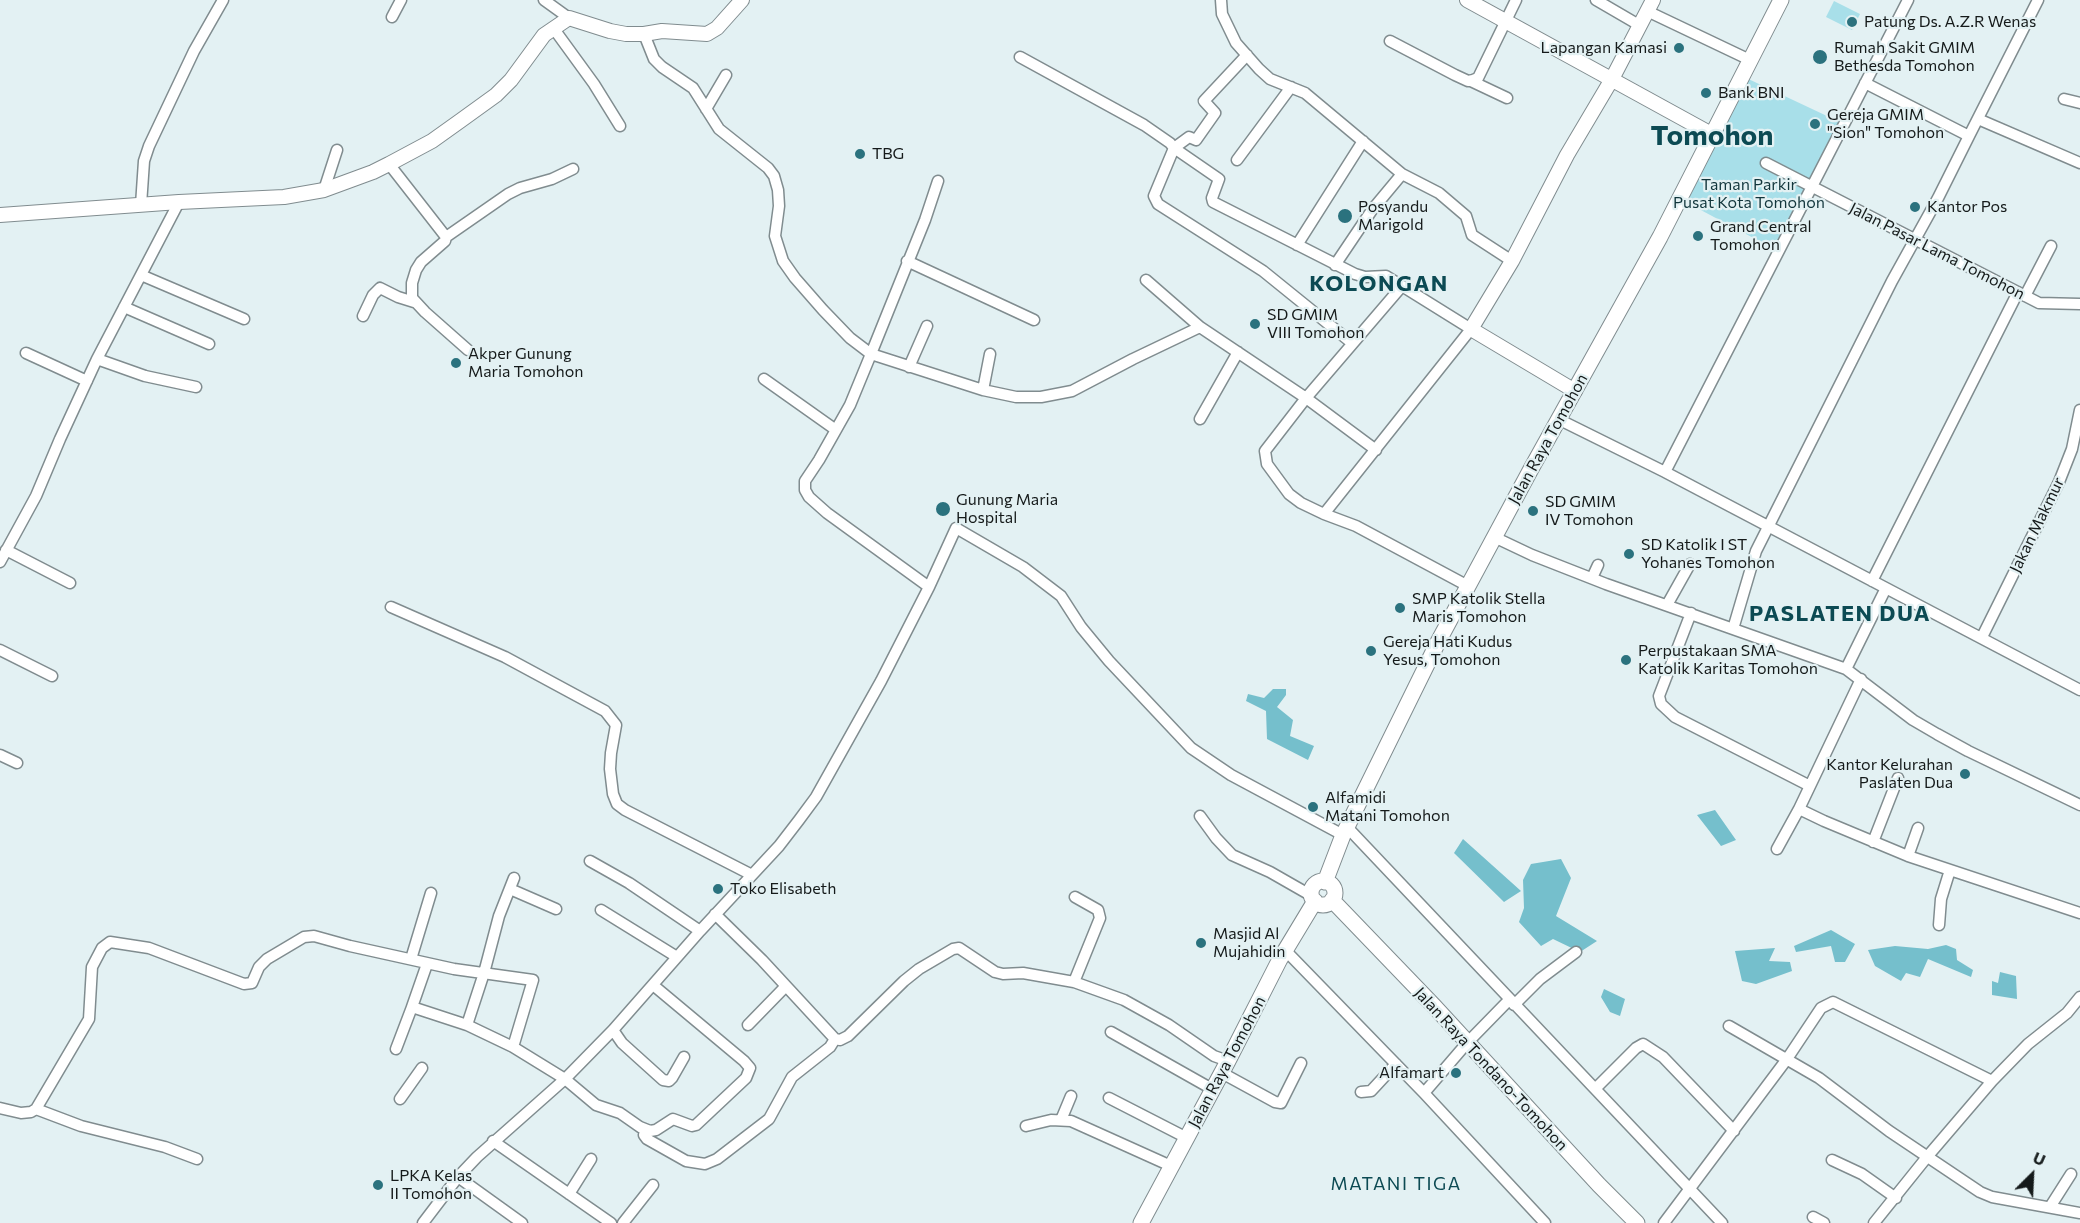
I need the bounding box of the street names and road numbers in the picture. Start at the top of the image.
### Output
street label: Jalan Pasar Lama Tomohon [1846,198,2028,304]
street label: Jalan Raya Tomohon [1504,370,1592,508]
street label: Jakan Makmur [2006,474,2068,576]
street label: Jalan Raya Tondano-Tomohon [1410,983,1572,1155]
street label: Jalan Raya Tomohon [1184,993,1270,1131]

